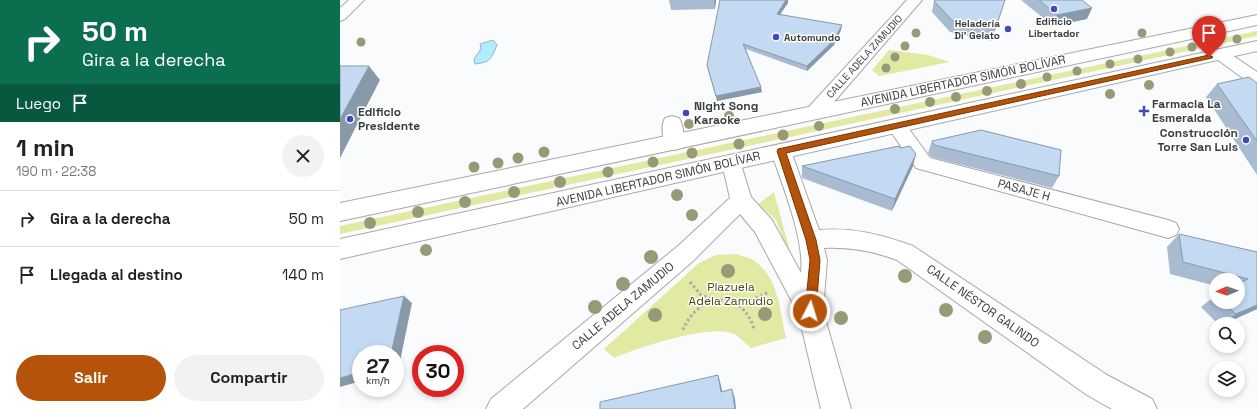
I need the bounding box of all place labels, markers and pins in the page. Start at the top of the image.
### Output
marker: Edificio Libertador [1049,4,1059,14]
place label: Edificio Libertador [1029,15,1079,40]
pin [1192,16,1226,57]
place label: Heladería Di' Gelato [954,17,1000,42]
marker: Heladería Di' Gelato [1003,24,1013,34]
place label: Automundo [784,31,840,44]
marker: Automundo [771,32,781,42]
place label: Farmacia La Esmeralda [1152,96,1221,126]
place label: Night Song Karaoke [694,98,758,128]
place label: Edificio Presidente [358,104,420,134]
marker: Farmacia La Esmeralda [1139,106,1149,116]
marker: Night Song Karaoke [681,108,691,118]
marker: Edificio Presidente [345,114,355,124]
place label: Construcción Torre San Luis [1157,125,1238,155]
marker: Construcción Torre San Luis [1241,135,1251,145]

